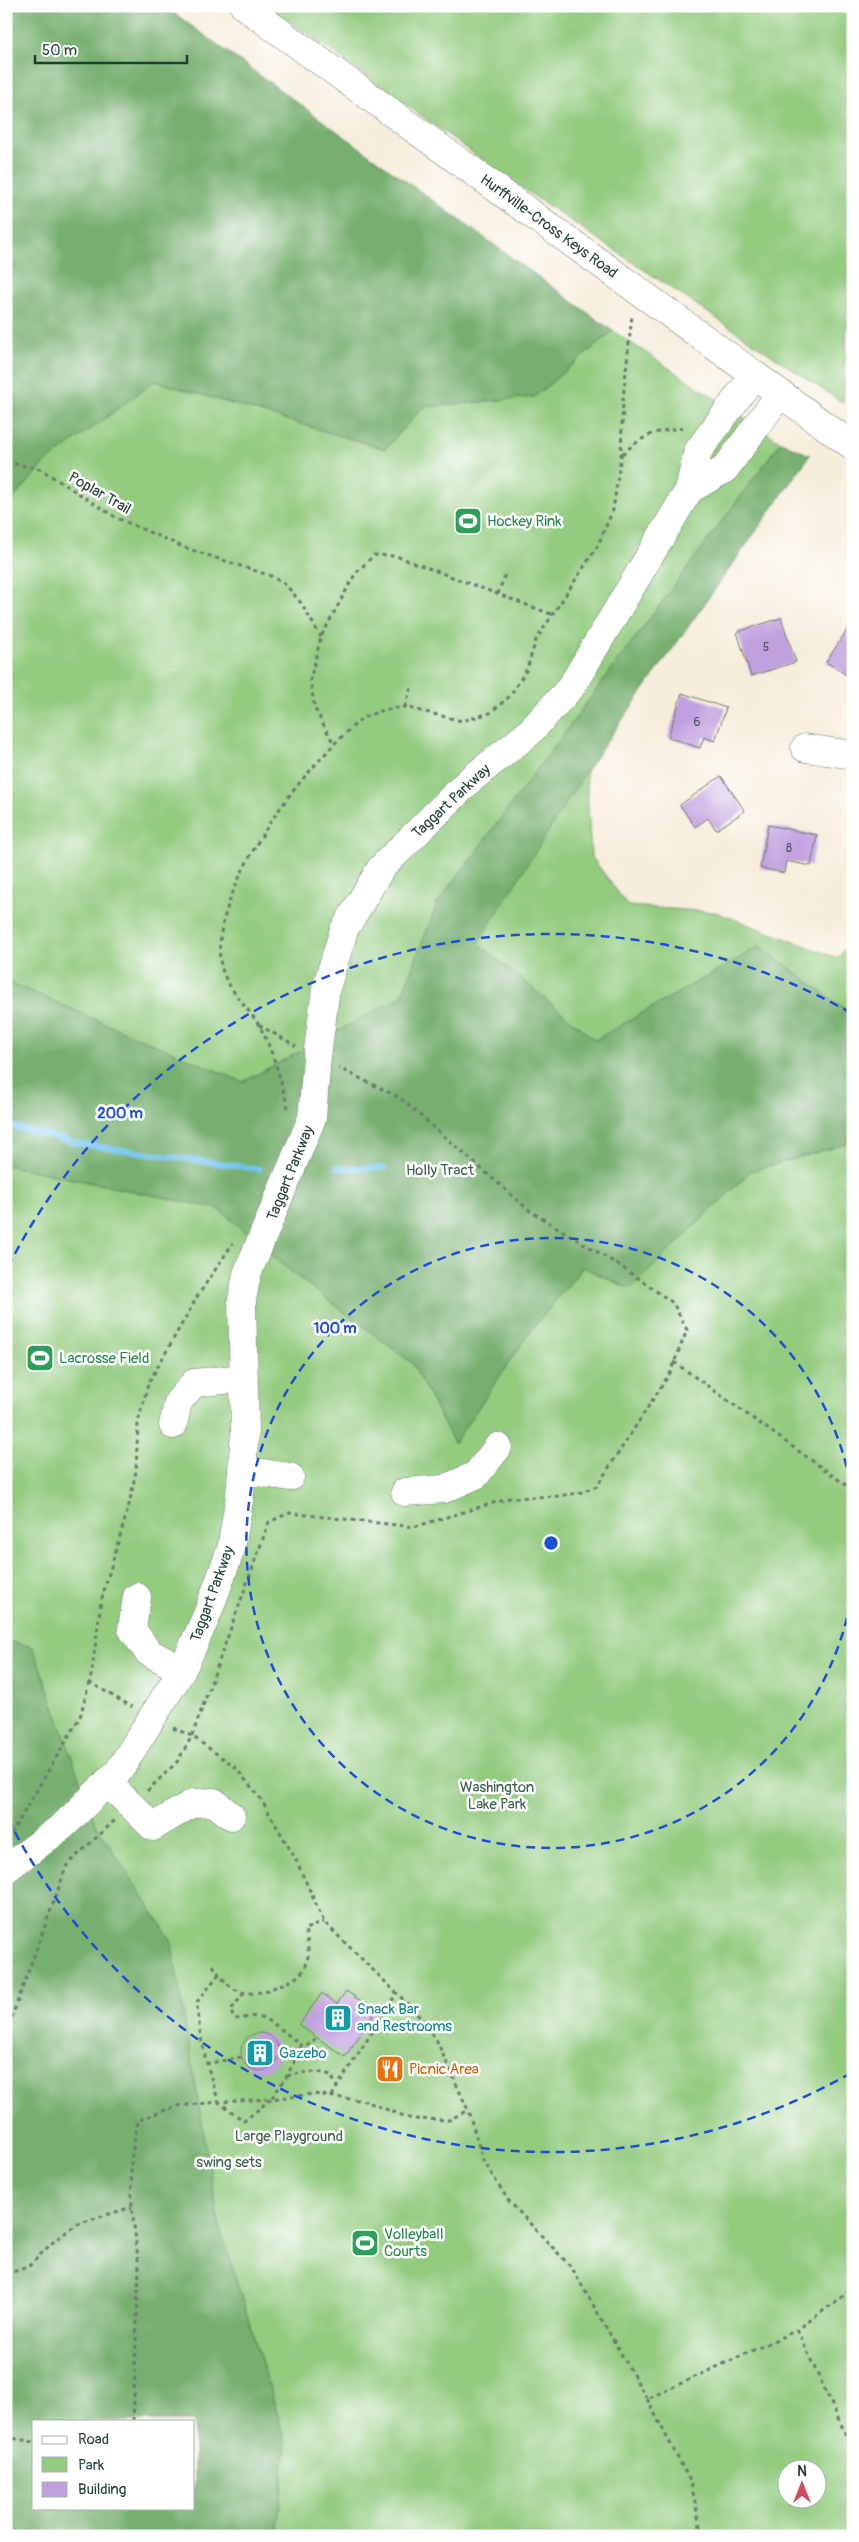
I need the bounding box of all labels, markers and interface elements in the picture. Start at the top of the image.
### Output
scale bar [35,32,188,64]
text: 50 m [42,41,77,60]
street label: Hurffville-Cross Keys Road [476,170,621,283]
street label: Poplar Trail [65,468,134,519]
sports icon: Hockey Rink [453,506,483,536]
place label: Hockey Rink [487,512,562,531]
house number: 5 [763,640,769,655]
house number: 6 [694,715,701,730]
street label: Taggart Parkway [408,760,495,843]
house number: 8 [786,841,792,856]
text: 200 m [97,1104,143,1123]
street label: Taggart Parkway [263,1122,318,1224]
park label: Holly Tract [406,1161,475,1180]
text: 100 m [314,1319,356,1338]
sports icon: Lacrosse Field [25,1343,55,1373]
place label: Lacrosse Field [59,1349,149,1368]
centre of rings [542,1534,560,1552]
street label: Taggart Parkway [186,1543,239,1645]
park label: Washington Lake Park [460,1778,534,1814]
place label: Snack Bar and Restrooms [357,2000,452,2036]
building icon: Snack Bar and Restrooms [323,2003,353,2033]
building icon: Gazebo [245,2038,275,2068]
place label: Gazebo [279,2044,327,2063]
restaurant icon: Picnic Area [375,2054,405,2084]
place label: Picnic Area [409,2060,479,2079]
park label: Large Playground [235,2127,343,2146]
park label: swing sets [196,2153,262,2172]
place label: Volleyball Courts [384,2225,443,2261]
sports icon: Volleyball Courts [350,2228,380,2258]
legend [32,2420,195,2510]
text: Road [78,2430,109,2449]
text: Park [78,2456,105,2475]
north arrow [776,2460,826,2510]
text: N [797,2463,807,2480]
text: Building [78,2480,126,2499]

